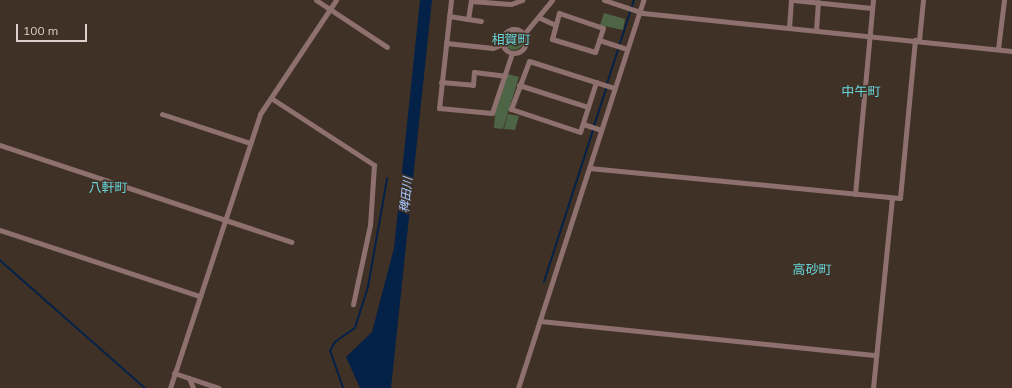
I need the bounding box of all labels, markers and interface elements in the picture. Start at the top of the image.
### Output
scale bar [18,16,89,42]
text: 100 m [23,23,58,38]
district label: 相賀町 [492,31,530,47]
district label: 中午町 [842,83,880,99]
water label: 稗田川 [397,176,415,214]
district label: 八軒町 [89,179,127,195]
district label: 高砂町 [793,261,831,277]

